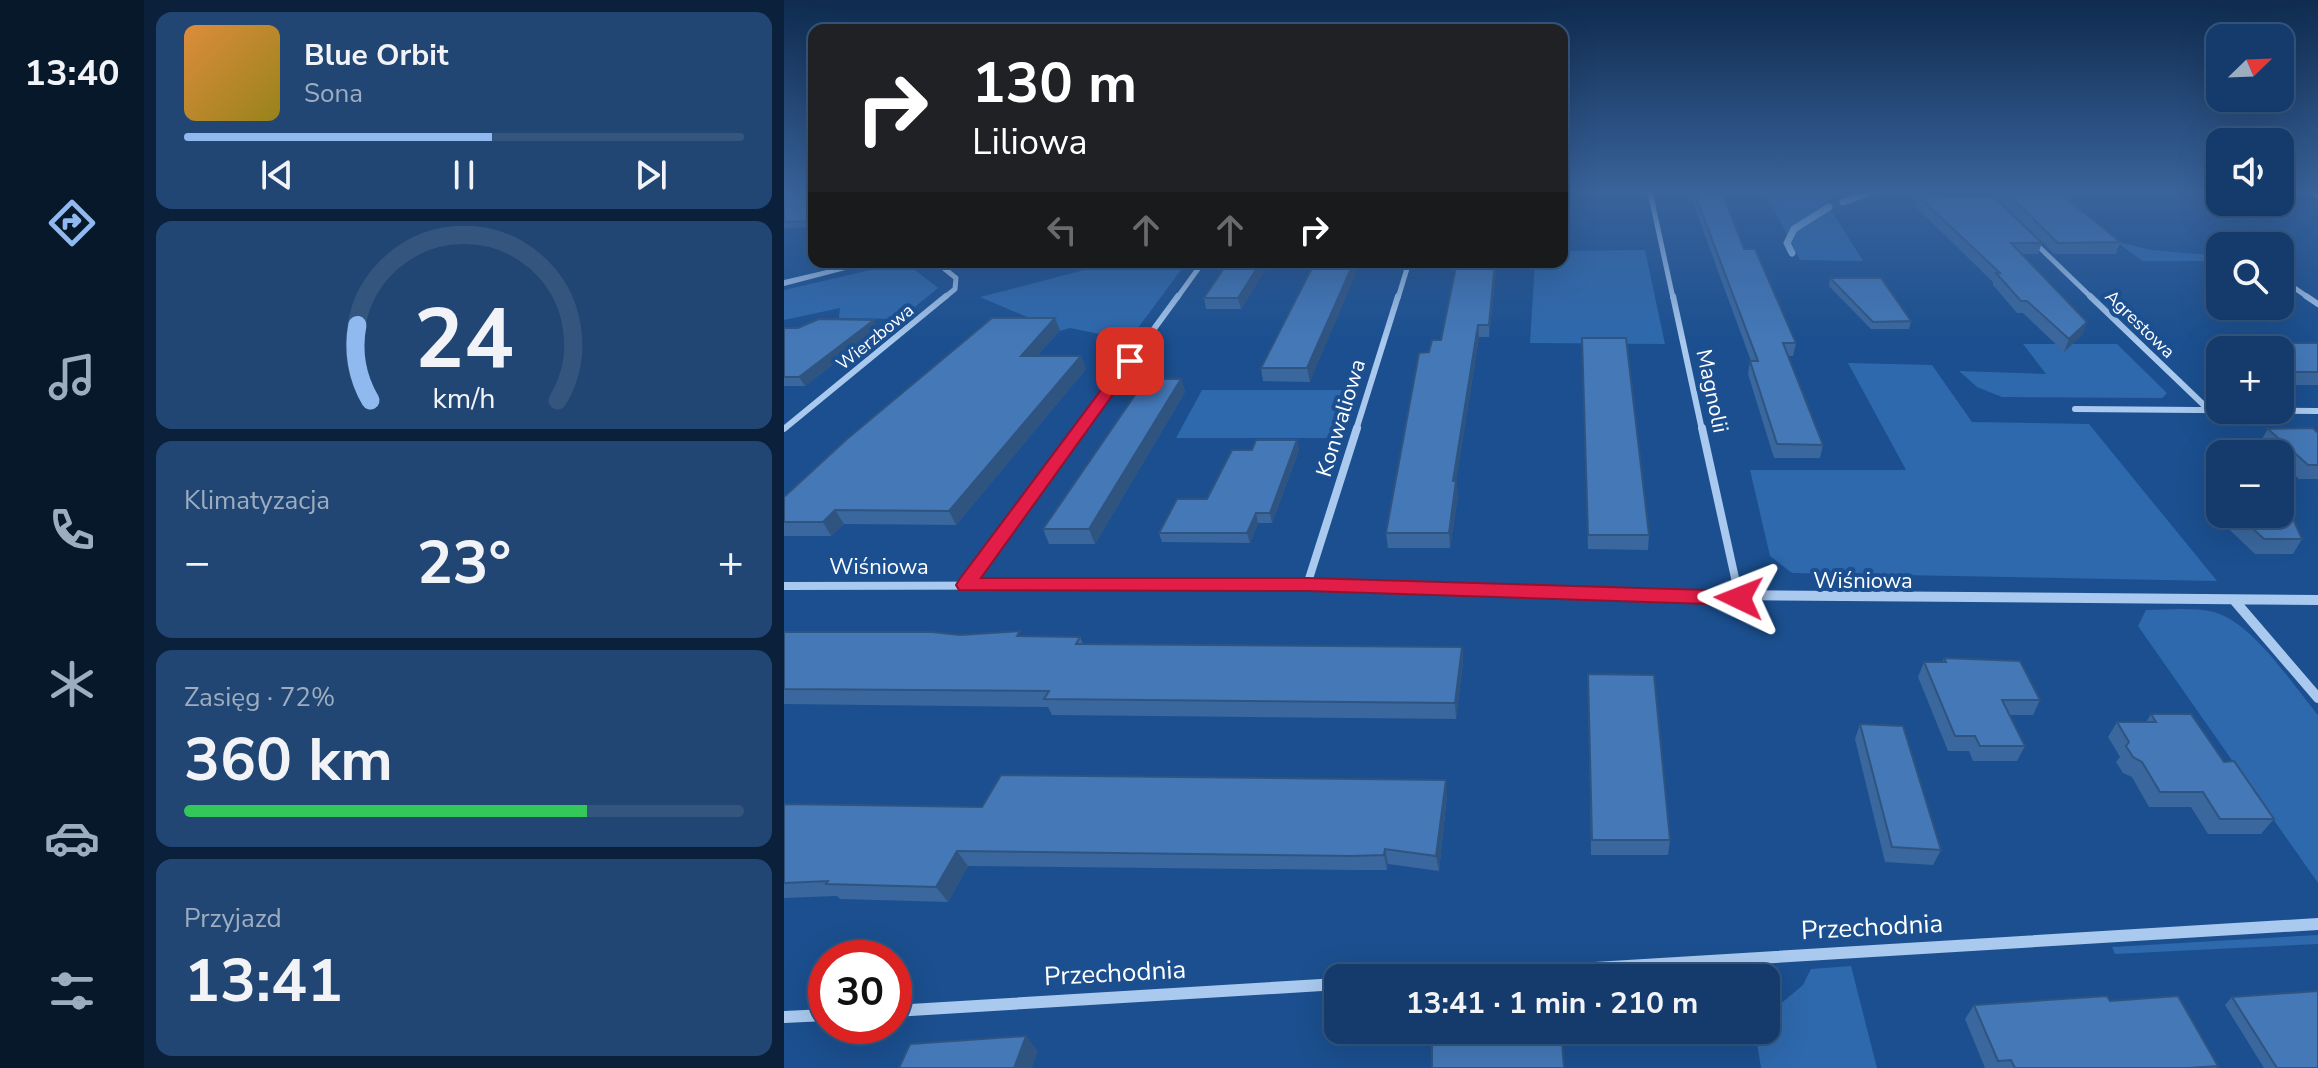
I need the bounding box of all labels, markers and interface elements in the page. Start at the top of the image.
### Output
north arrow [2206,24,2294,112]
map controls [2206,24,2294,528]
text: Blue Orbit [304,35,448,76]
text: 130 m [972,45,1137,122]
text: 13:40 [24,49,120,98]
icon: right [840,56,944,160]
text: Sona [304,76,363,111]
text: Liliowa [972,118,1088,167]
button: sound [2206,128,2294,216]
icon: previous [255,153,299,197]
icon: pause [442,153,486,197]
icon: next [629,153,673,197]
icon: directions [44,195,100,251]
icon: left [1040,208,1084,252]
icon: ahead [1124,208,1168,252]
icon: ahead [1208,208,1252,252]
icon: right [1292,208,1336,252]
button: search [2206,232,2294,320]
text: 24 [414,283,514,396]
street label: Agrestowa [2100,285,2180,363]
street label: Wierzbowa [831,298,919,376]
pin [1096,327,1164,395]
button: + [2206,336,2294,424]
icon: arrive [1108,339,1152,383]
street label: Magnolii [1689,346,1735,436]
icon: music [44,349,100,405]
street label: Konwaliowa [1309,355,1373,481]
text: km/h [433,379,495,418]
button: − [2206,440,2294,528]
text: Klimatyzacja [184,483,330,518]
icon: phone [44,502,100,558]
text: 23° [417,522,511,604]
text: − [184,533,210,593]
text: + [718,533,744,593]
street label: Wiśniowa [829,552,929,582]
position arrow [1697,556,1781,640]
street label: Wiśniowa [1813,566,1913,596]
icon: climate [44,656,100,712]
text: Zasięg · 72% [184,680,335,715]
text: 360 km [184,719,393,801]
icon: car [44,810,100,866]
text: Przyjazd [184,901,282,936]
street label: Przechodnia [1800,906,1944,948]
text: 13:41 [184,940,343,1022]
speed limit sign: 30 [808,940,912,1044]
street label: Przechodnia [1043,952,1187,994]
icon: filters [44,963,100,1019]
text: 13:41 · 1 min · 210 m [1406,983,1698,1024]

